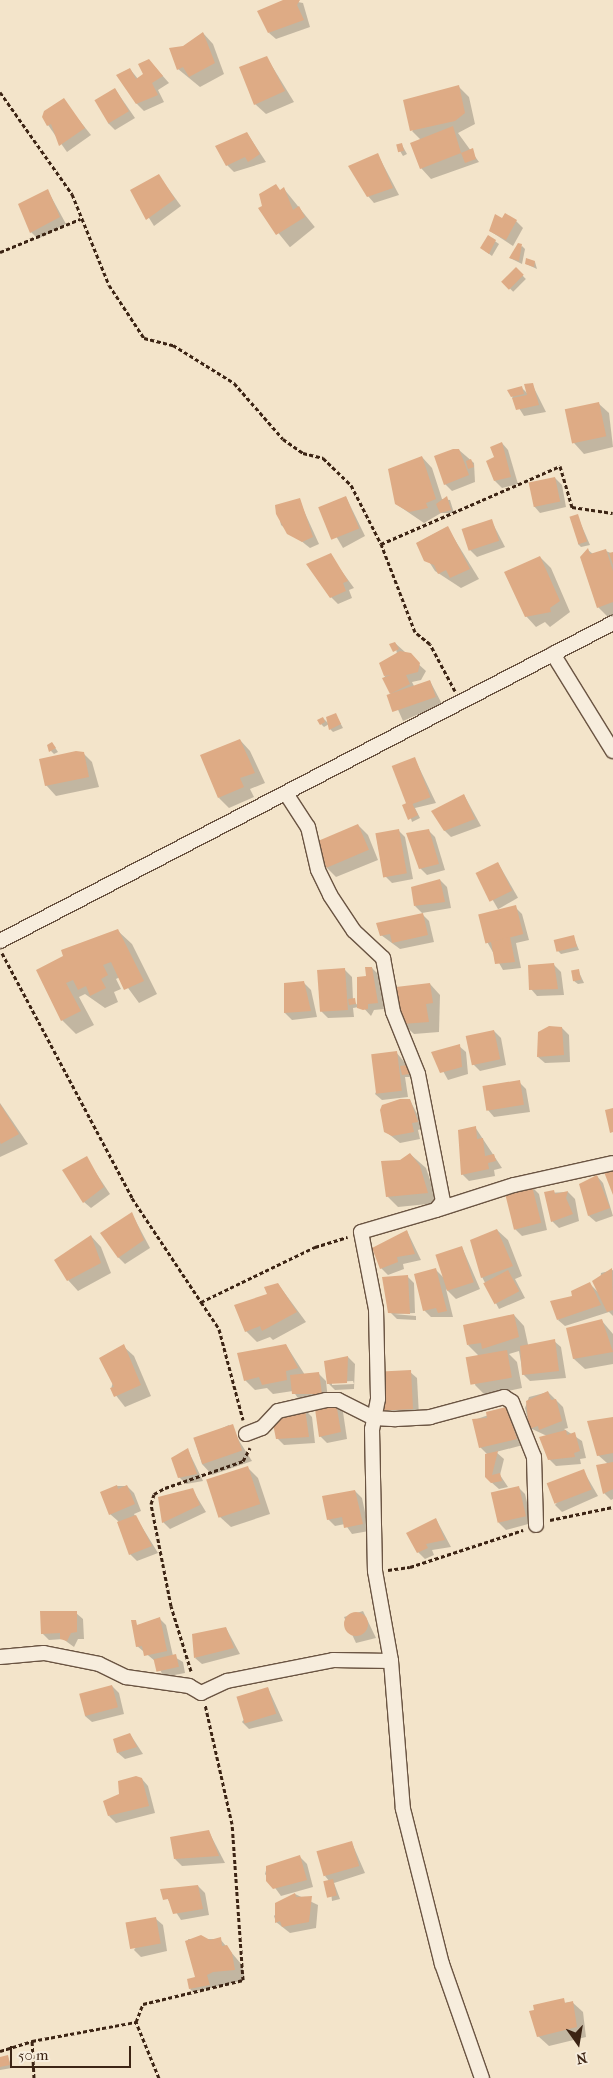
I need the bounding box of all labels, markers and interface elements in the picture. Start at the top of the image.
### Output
north arrow [553,2018,603,2068]
scale bar [12,2036,134,2068]
text: 50 m [18,2046,48,2064]
text: N [574,2049,589,2068]

